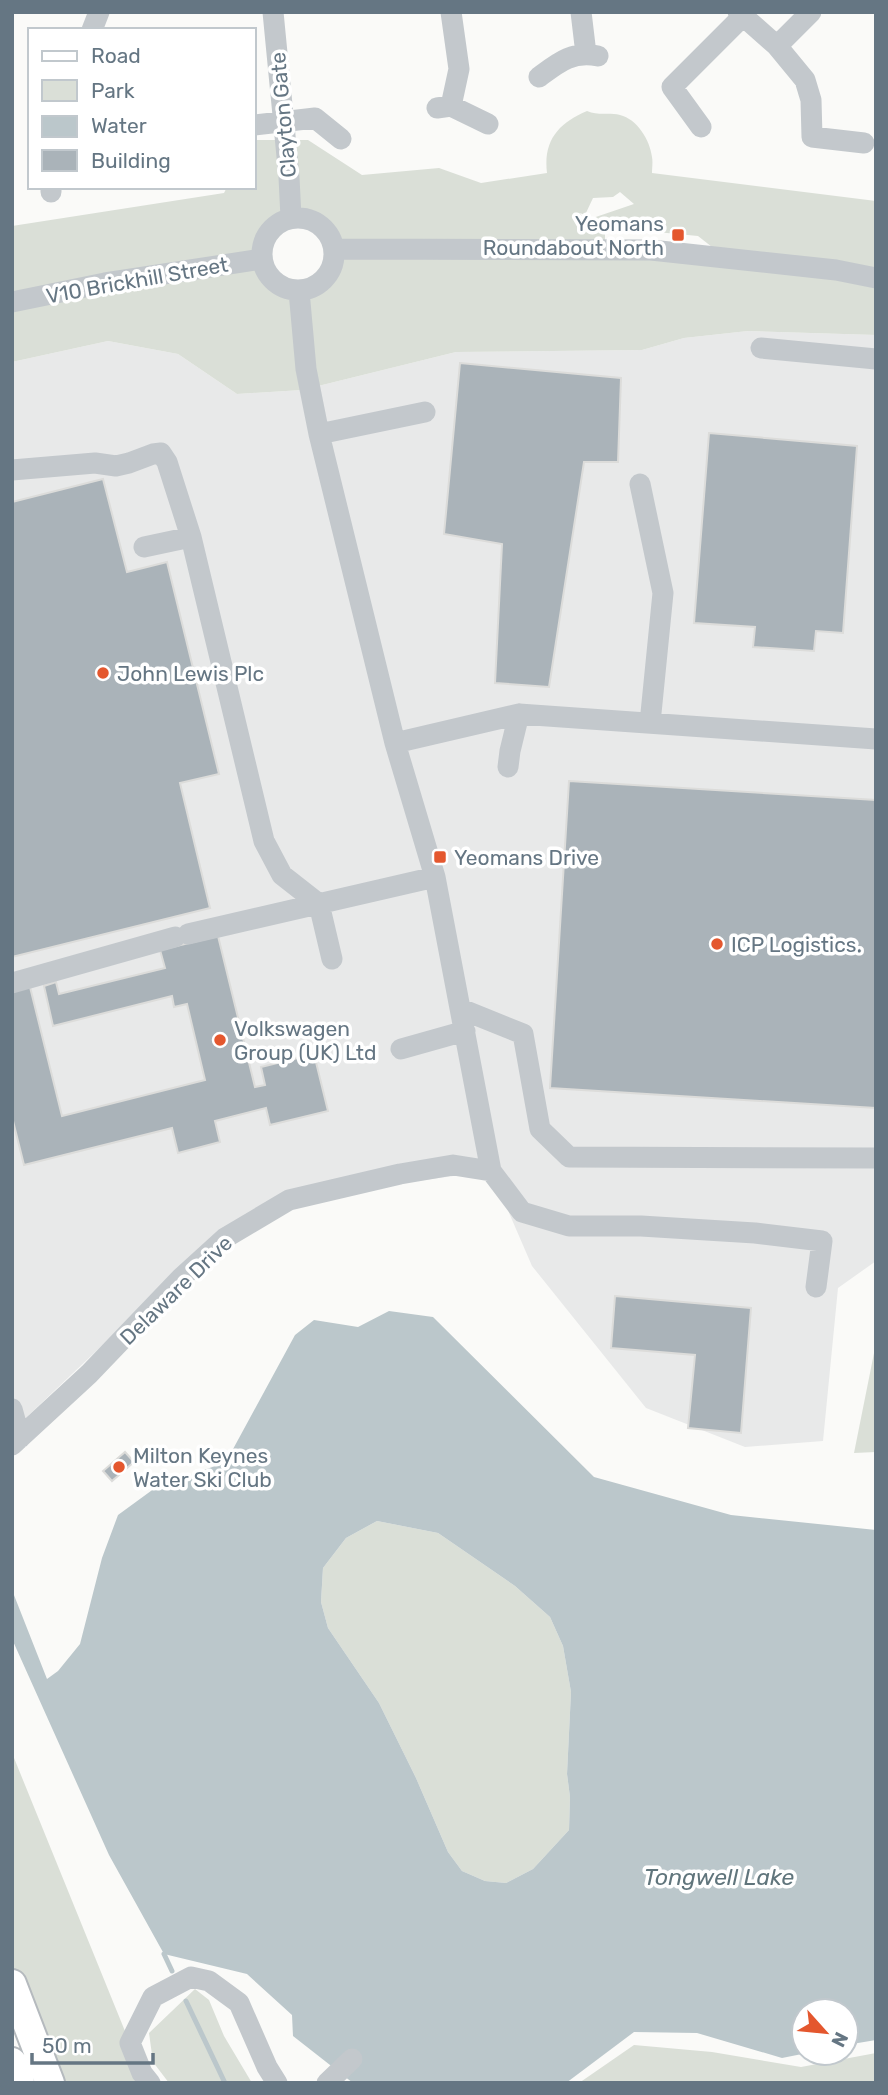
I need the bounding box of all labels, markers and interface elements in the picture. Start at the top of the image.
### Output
legend [28,28,256,189]
text: Road [91,43,141,68]
street label: Clayton Gate [265,51,301,179]
text: Park [91,78,135,103]
text: Water [91,113,147,138]
text: Building [91,148,171,173]
place label: Yeomans Roundabout North [483,211,664,260]
marker: Yeomans Roundabout North [670,227,686,243]
street label: V10 Brickhill Street [44,252,230,308]
place label: John Lewis Plc [117,661,264,686]
marker: John Lewis Plc [95,665,111,681]
place label: Yeomans Drive [454,845,599,870]
marker: Yeomans Drive [432,849,448,865]
place label: ICP Logistics. [731,932,862,957]
marker: ICP Logistics. [709,936,725,952]
place label: Volkswagen Group (UK) Ltd [234,1016,376,1065]
marker: Volkswagen Group (UK) Ltd [212,1032,228,1048]
street label: Delaware Drive [115,1230,237,1350]
place label: Milton Keynes Water Ski Club [133,1443,272,1492]
marker: Milton Keynes Water Ski Club [111,1459,127,1475]
water label: Tongwell Lake [644,1863,794,1891]
north arrow [790,1997,860,2067]
scale bar [32,2022,152,2066]
text: N [826,2028,853,2051]
text: 50 m [42,2033,92,2058]

